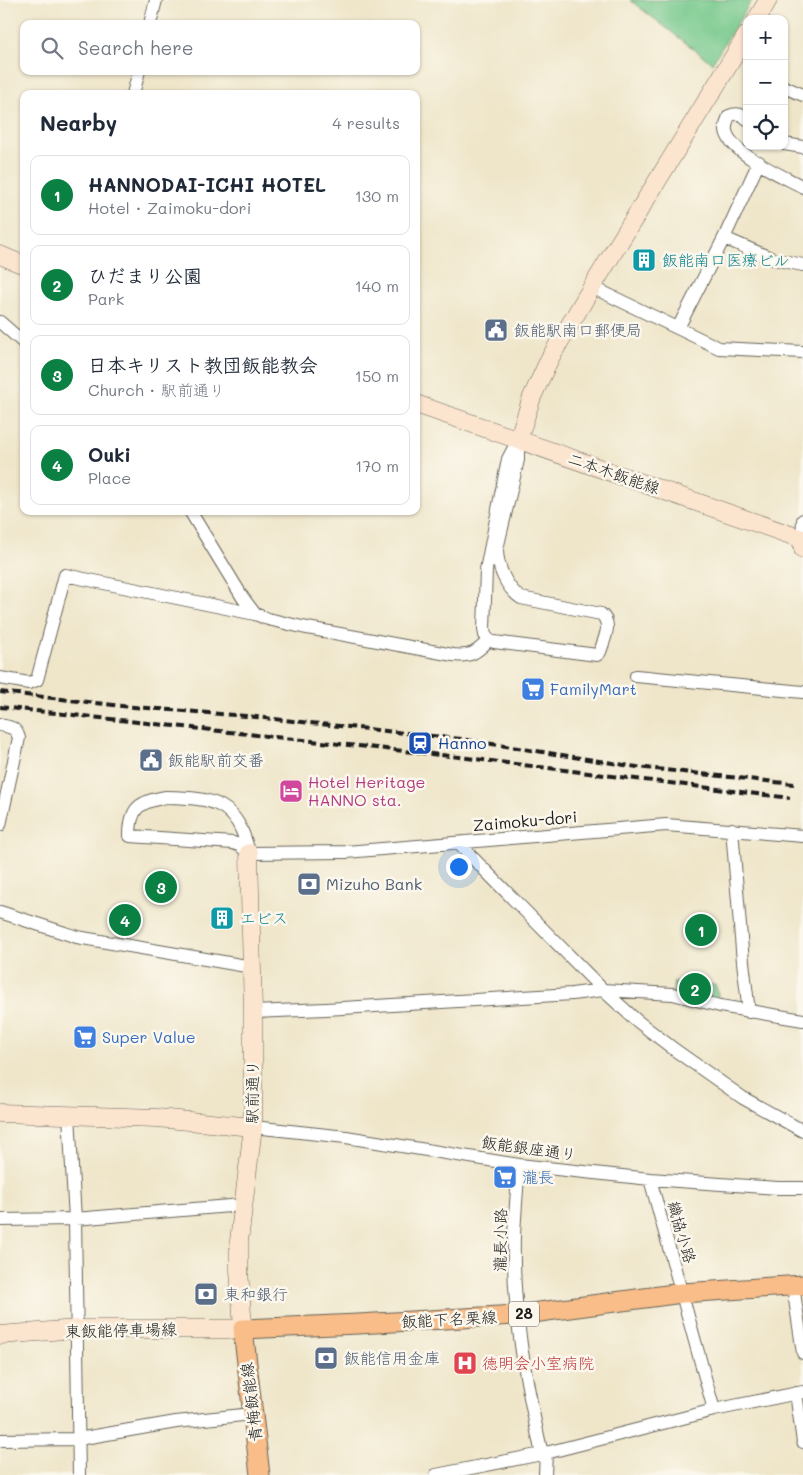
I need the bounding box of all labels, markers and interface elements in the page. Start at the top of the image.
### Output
map controls [743,15,788,150]
button: + [743,15,788,60]
search box [20,20,420,75]
icon: search [38,34,66,62]
text: Search here [78,35,194,60]
button: − [743,60,788,105]
button: locate [743,105,788,150]
text: Nearby [40,109,117,136]
text: 4 results [332,112,400,133]
text: HANNODAI-ICHI HOTEL [88,172,326,197]
text: 1 [53,185,61,206]
text: 130 m [355,185,399,206]
text: Hotel · Zaimoku-dori [88,197,252,218]
building icon: 飯能南口医療ビル [631,247,657,273]
place label: 飯能南口医療ビル [662,249,790,270]
text: ひだまり公園 [88,263,202,288]
text: 2 [53,275,61,296]
text: 140 m [355,275,399,296]
text: Park [88,288,124,309]
public building icon: 飯能駅南口郵便局 [483,317,509,343]
place label: 飯能駅南口郵便局 [514,319,642,340]
text: 日本キリスト教団飯能教会 [88,352,318,377]
text: 3 [52,365,62,386]
text: 150 m [355,365,399,386]
text: Church · 駅前通り [88,379,225,400]
text: Ouki [88,442,131,467]
street label: 二本木飯能線 [565,447,663,498]
text: 4 [52,455,62,476]
text: 170 m [355,455,399,476]
text: Place [88,467,131,488]
supermarket icon: FamilyMart [520,676,546,702]
place label: FamilyMart [550,678,637,699]
station icon: Hanno [407,730,433,756]
place label: Hanno [438,732,487,753]
public building icon: 飯能駅前交番 [138,747,164,773]
place label: 飯能駅前交番 [168,749,264,770]
place label: Hotel Heritage HANNO sta. [308,771,425,810]
hotel icon: Hotel Heritage HANNO sta. [278,778,304,804]
street label: Zaimoku-dori [472,805,578,836]
your location [446,854,472,880]
pin: 3 [145,868,177,906]
bank icon: Mizuho Bank [296,871,322,897]
place label: Mizuho Bank [326,873,422,894]
pin: 4 [109,901,141,939]
building icon: エビス [209,905,235,931]
place label: エビス [240,907,288,928]
pin: 1 [685,911,717,949]
pin: 2 [679,970,711,1008]
supermarket icon: Super Value [72,1024,98,1050]
place label: Super Value [102,1026,196,1047]
street label: 駅前通り [240,1060,263,1124]
street label: 飯能銀座通り [480,1130,578,1165]
supermarket icon: 瀧長 [492,1164,518,1190]
place label: 瀧長 [522,1166,554,1187]
street label: 織協小路 [664,1198,701,1266]
street label: 瀧長小路 [488,1208,511,1272]
bank icon: 東和銀行 [193,1281,219,1307]
place label: 東和銀行 [224,1283,288,1304]
road number: 28 [509,1302,539,1326]
street label: 飯能下名栗線 [400,1306,497,1331]
street label: 東飯能停車場線 [65,1318,177,1341]
bank icon: 飯能信用金庫 [313,1345,339,1371]
place label: 飯能信用金庫 [344,1347,440,1368]
hospital icon: 徳明会小室病院 [452,1350,478,1376]
place label: 徳明会小室病院 [482,1352,594,1373]
street label: 青梅飯能線 [235,1361,266,1443]

